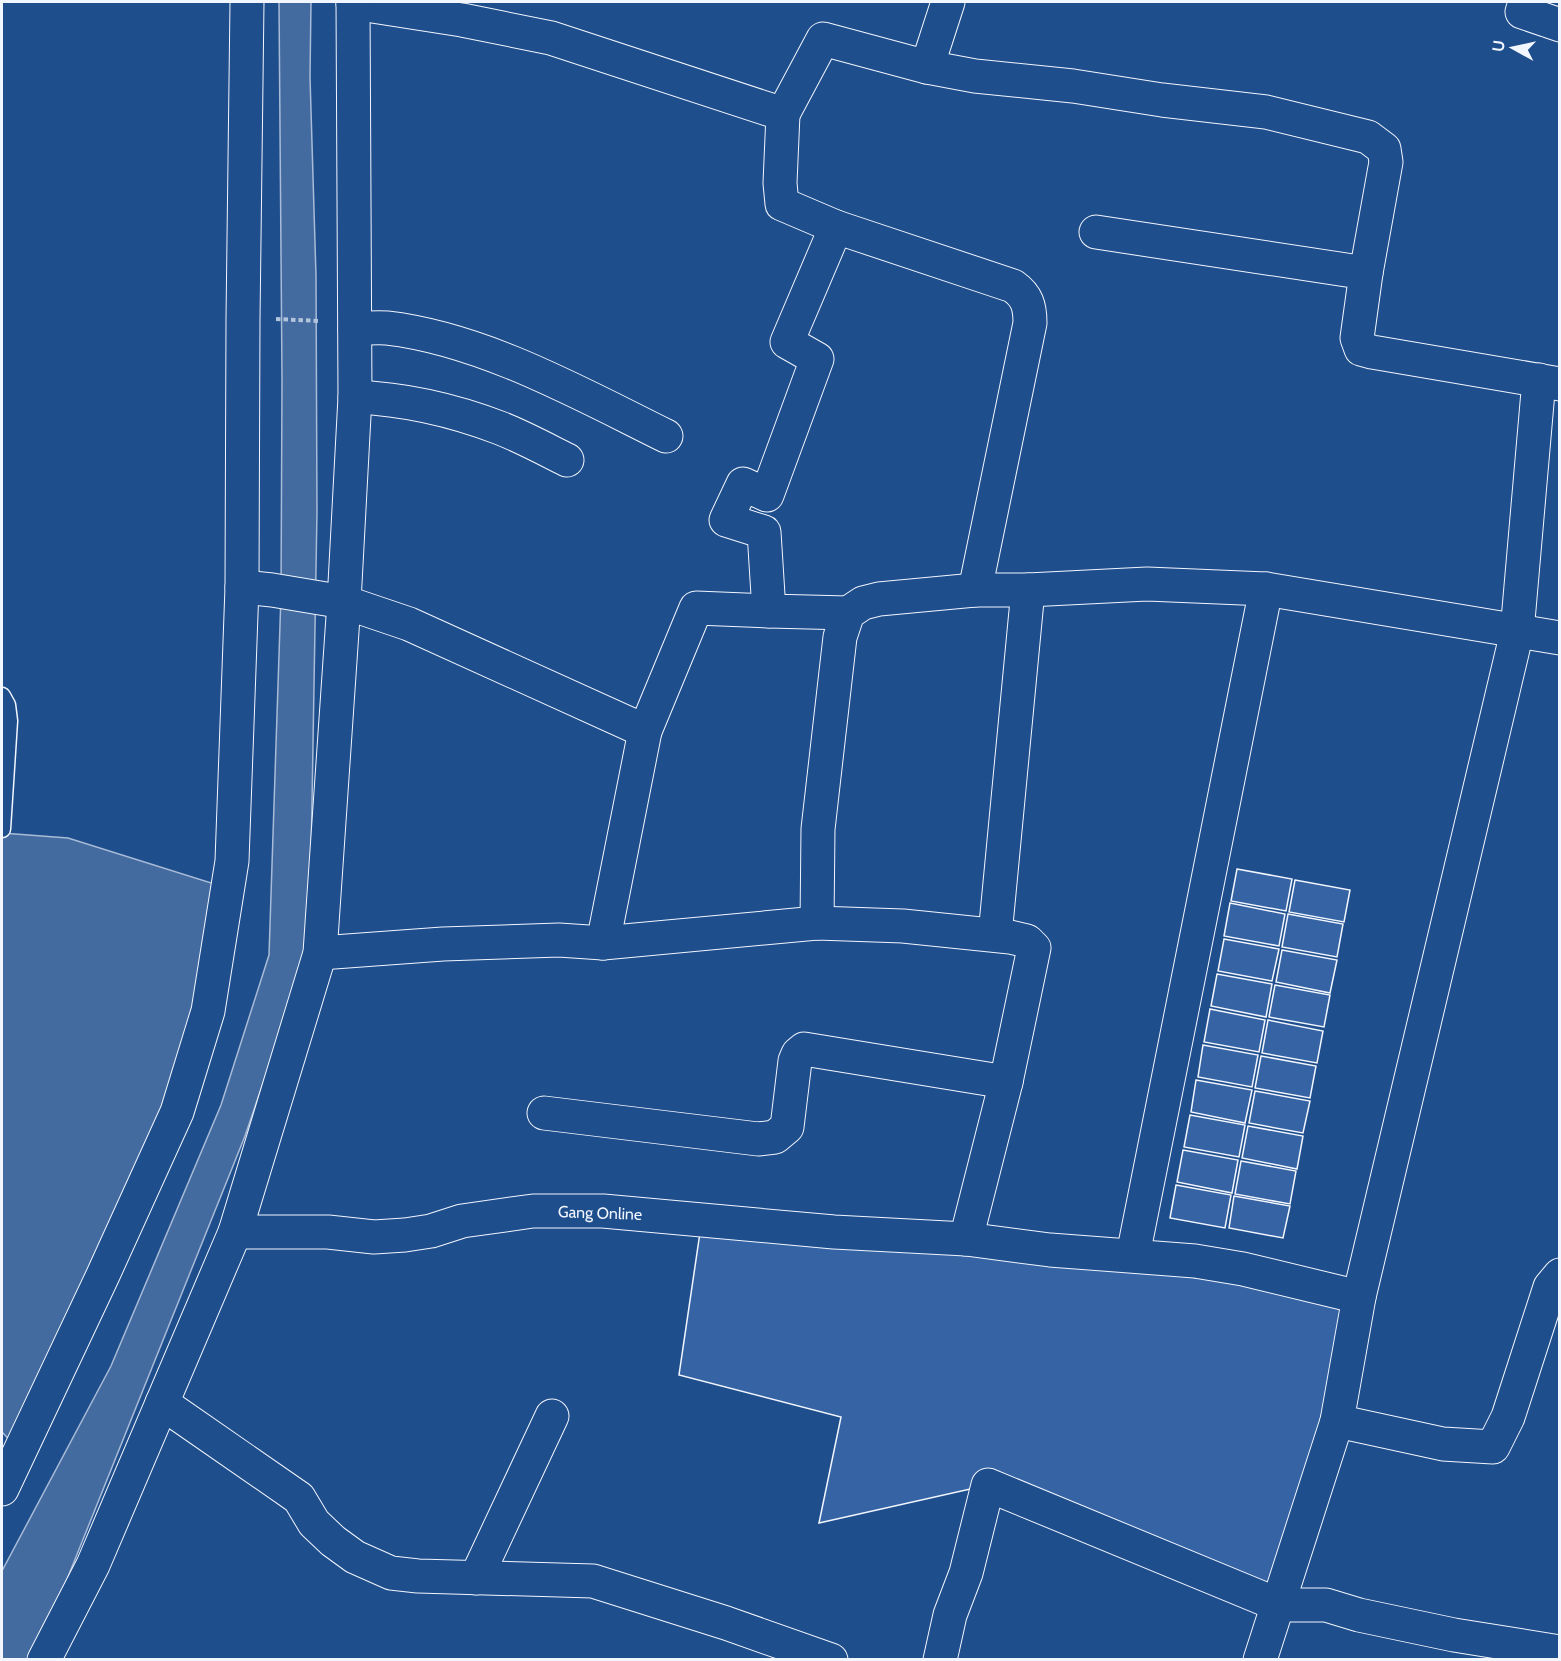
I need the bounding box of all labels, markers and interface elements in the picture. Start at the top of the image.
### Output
north arrow [1483,18,1543,78]
text: U [1488,39,1509,53]
street label: Gang Online [557,1202,643,1224]

